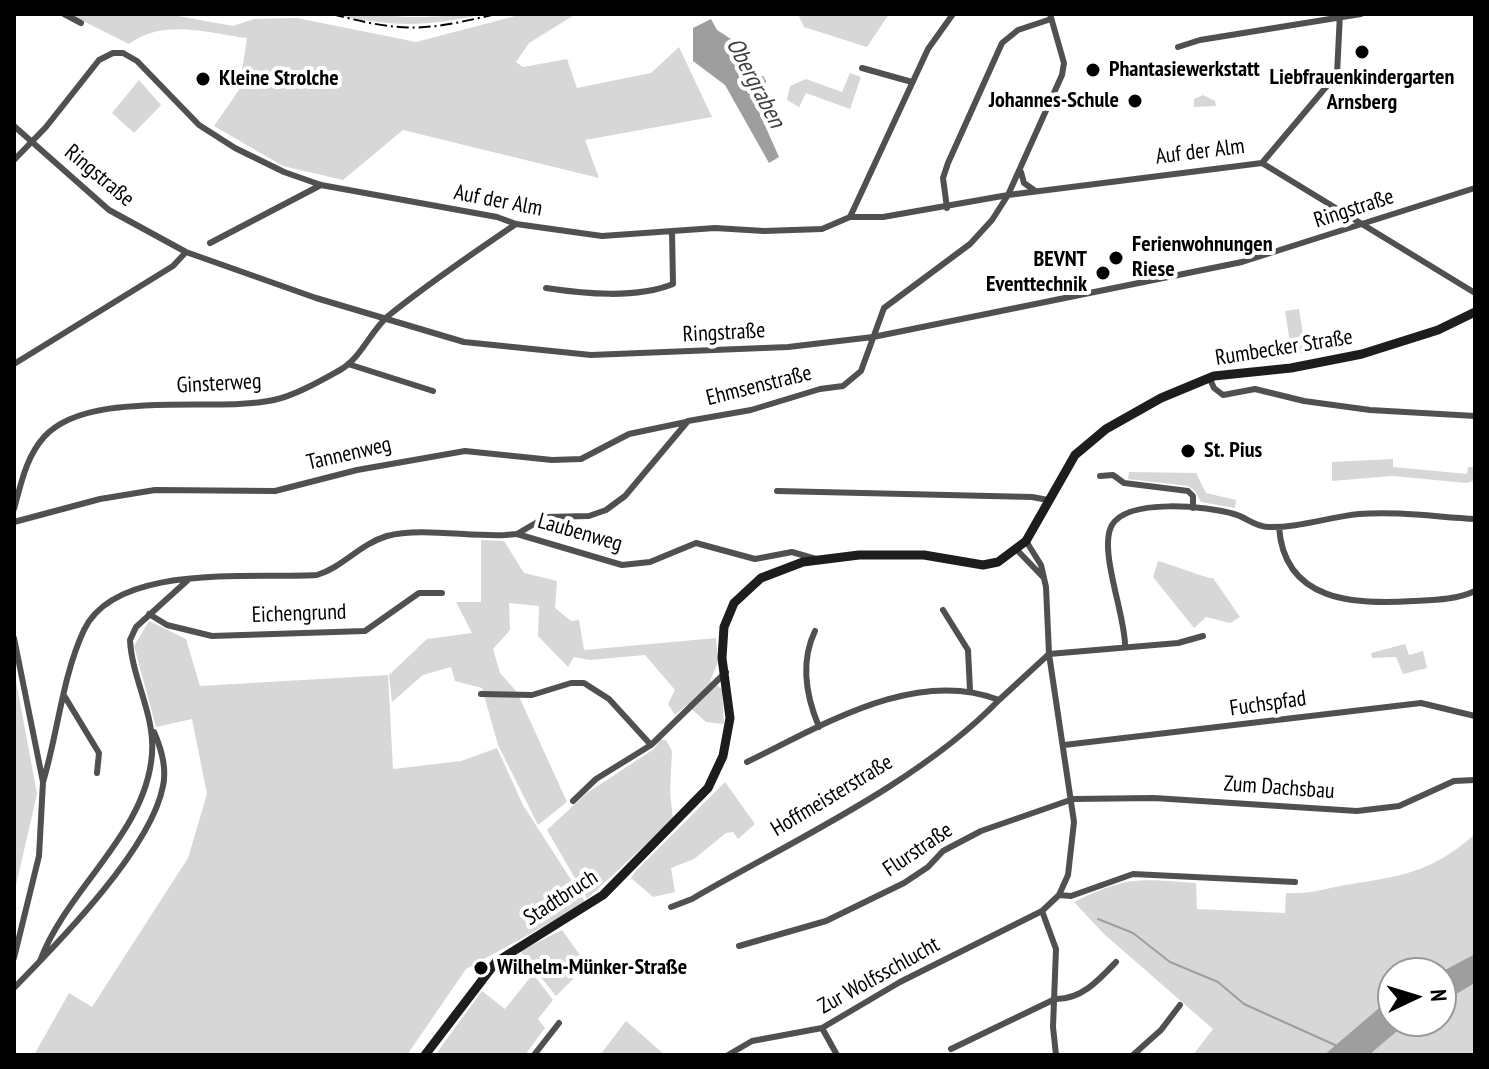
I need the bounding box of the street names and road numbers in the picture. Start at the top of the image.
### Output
street label: Auf der Alm [1154,133,1246,171]
street label: Ringstraße [59,139,139,213]
street label: Auf der Alm [452,180,544,222]
street label: Ringstraße [1311,184,1397,234]
street label: Ringstraße [682,318,766,348]
street label: Rumbecker Straße [1213,324,1355,372]
street label: Ehmsenstraße [704,360,814,412]
street label: Ginsterweg [176,369,262,399]
street label: Tannenweg [304,431,394,477]
street label: Laubenweg [535,508,625,558]
street label: Eichengrund [251,599,347,629]
street label: Fuchspfad [1228,686,1308,722]
street label: Hoffmeisterstraße [766,749,898,843]
street label: Zum Dachsbau [1223,771,1335,805]
street label: Flurstraße [878,817,958,883]
street label: Stadtbruch [519,864,603,932]
street label: Zur Wolfsschlucht [814,932,944,1020]

